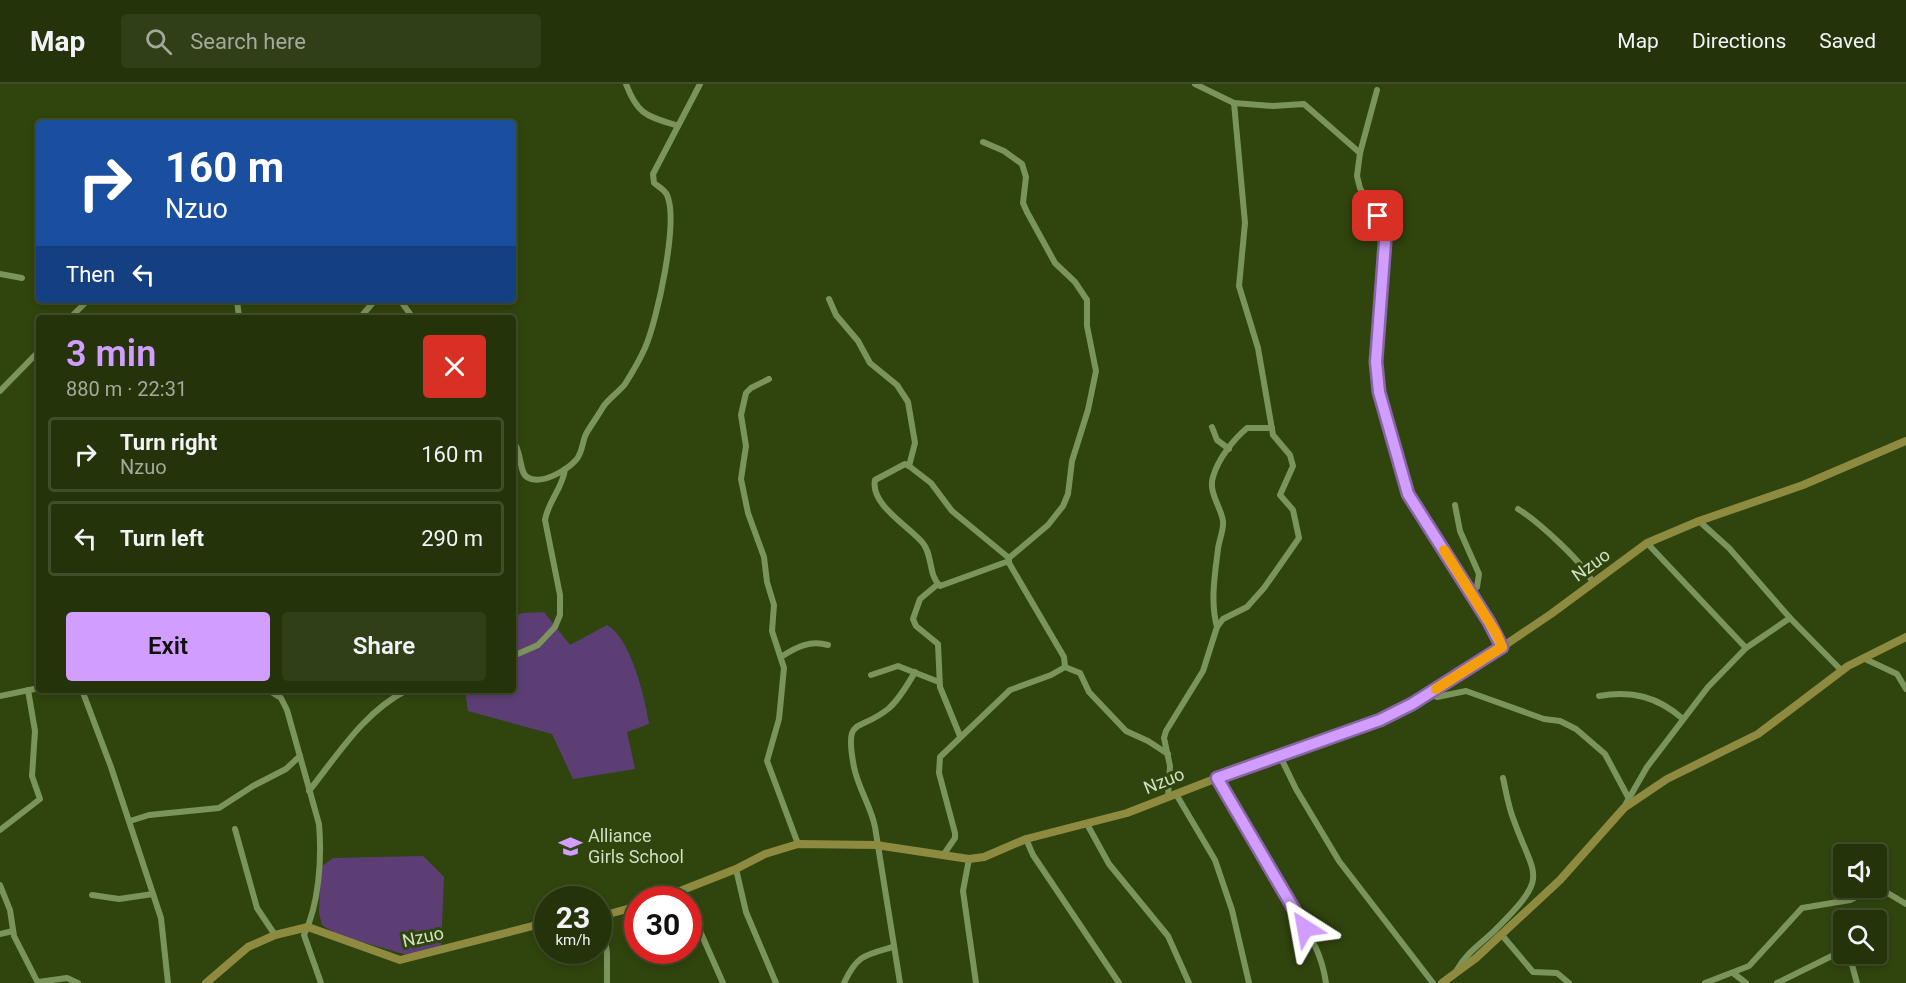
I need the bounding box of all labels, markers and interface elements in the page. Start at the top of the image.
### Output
search box [121,14,541,68]
text: Map [30,25,85,58]
icon: search [142,25,175,58]
text: Search here [190,29,306,54]
text: Map [1617,29,1659,53]
text: Directions [1692,29,1786,53]
text: Saved [1819,29,1876,53]
text: 160 m [165,143,284,192]
icon: right [66,144,144,222]
pin [1352,190,1403,241]
text: Nzuo [165,193,228,225]
icon: arrive [1361,199,1394,232]
icon: left [127,258,160,291]
text: Then [66,262,115,287]
text: 3 min [66,333,156,375]
button: close [423,335,486,398]
text: 880 m · 22:31 [66,377,187,401]
text: Turn right [120,430,217,455]
icon: right [69,438,102,471]
text: 160 m [421,442,483,467]
text: Nzuo [120,455,167,479]
icon: left [69,522,102,555]
text: Turn left [120,526,204,551]
text: 290 m [421,526,483,551]
street label: Nzuo [1568,544,1614,585]
button: Exit [66,612,270,681]
button: Share [282,612,486,681]
street label: Nzuo [1140,763,1187,798]
place label: Alliance Girls School [588,825,684,867]
school or university icon: Alliance Girls School [557,833,583,859]
map controls [1833,844,1887,964]
button: sound [1833,844,1887,898]
speed limit sign: 30 [624,886,702,964]
position arrow [1273,896,1337,960]
text: 23 [556,900,590,935]
button: search [1833,910,1887,964]
street label: Nzuo [400,922,446,951]
text: km/h [555,931,591,949]

